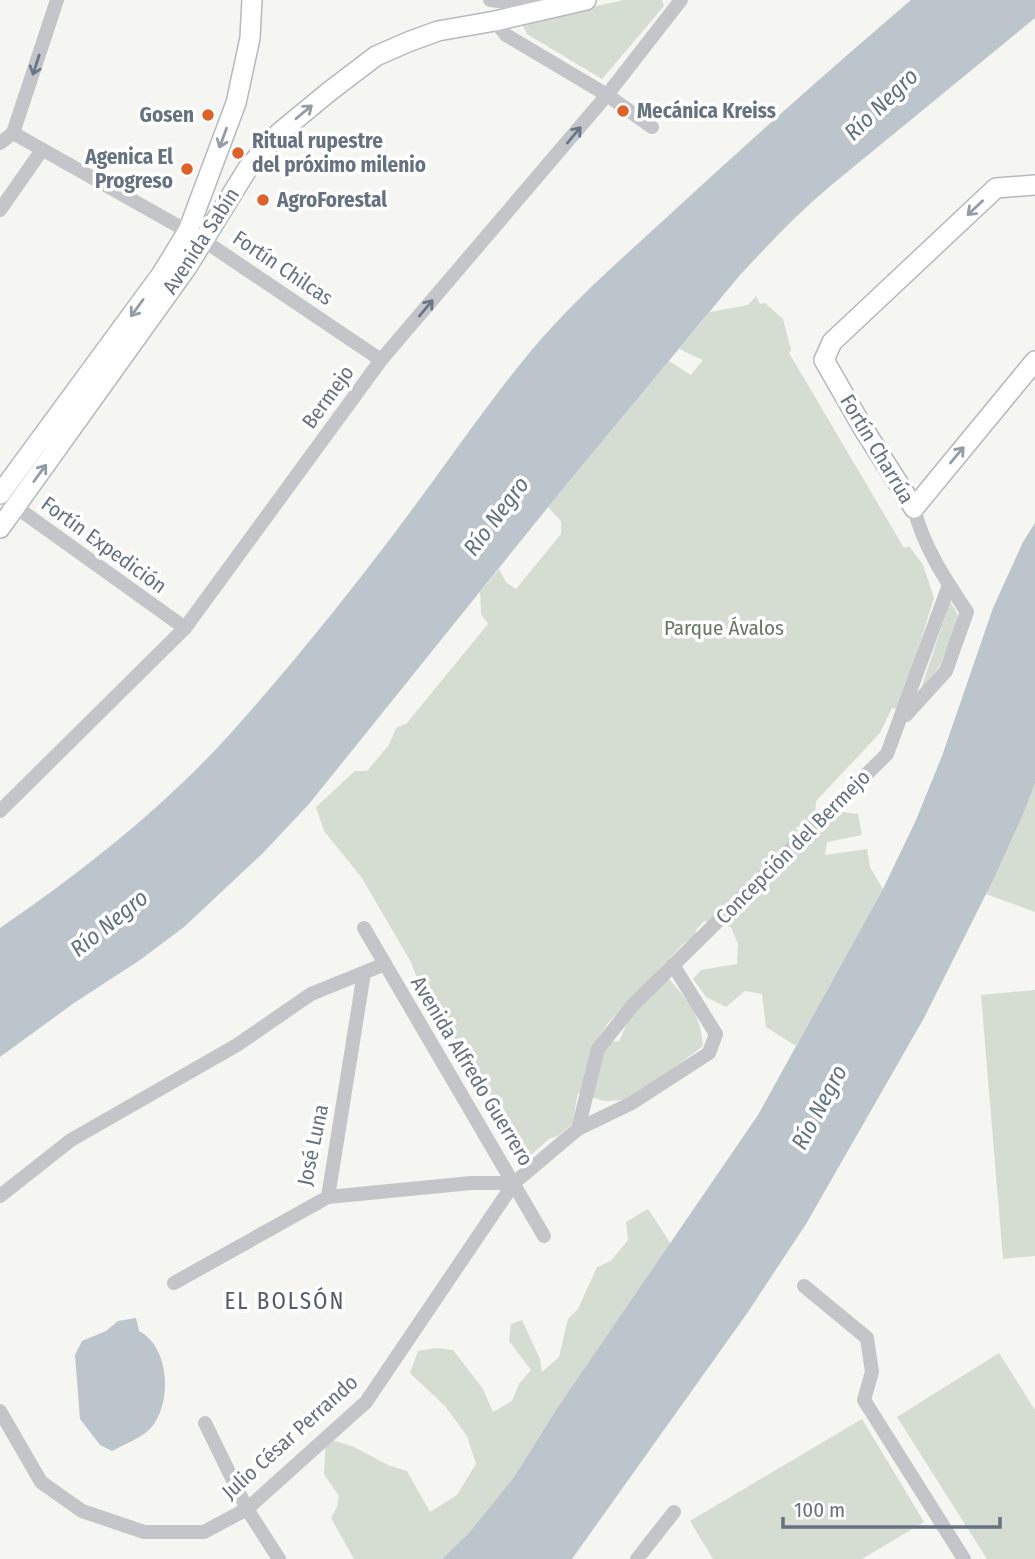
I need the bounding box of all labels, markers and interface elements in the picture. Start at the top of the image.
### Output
one-way arrow [29,53,41,75]
water label: Río Negro [838,62,924,146]
place label: Mecánica Kreiss [637,98,776,124]
place label: Gosen [140,102,194,128]
marker: Mecánica Kreiss [615,103,631,119]
one-way arrow [294,105,312,120]
marker: Gosen [200,107,216,123]
one-way arrow [216,126,228,148]
one-way arrow [566,126,581,144]
place label: Ritual rupestre del próximo milenio [252,128,426,178]
place label: Agenica El Progreso [84,144,173,194]
marker: Ritual rupestre del próximo milenio [230,145,246,161]
marker: Agenica El Progreso [179,161,195,177]
street label: Avenida Sabín [157,183,245,299]
place label: AgroForestal [276,187,387,213]
marker: AgroForestal [255,192,271,208]
one-way arrow [967,199,984,216]
street label: Fortín Chilcas [228,225,338,311]
one-way arrow [129,298,144,317]
one-way arrow [418,299,434,317]
street label: Bermejo [296,360,360,434]
street label: Fortín Charrúa [834,390,920,508]
one-way arrow [950,447,965,465]
one-way arrow [32,463,47,482]
water label: Río Negro [457,471,535,561]
street label: Fortín Expedición [36,491,172,599]
park label: Parque Ávalos [664,615,784,641]
street label: Concepción del Bermejo [710,764,876,930]
water label: Río Negro [65,883,153,963]
street label: Avenida Alfredo Guerrero [405,972,539,1170]
water label: Río Negro [785,1060,853,1154]
street label: José Luna [292,1102,334,1188]
district label: EL BOLSÓN [224,1287,346,1315]
street label: Julio César Perrando [217,1369,363,1505]
scale bar [783,1486,1000,1530]
text: 100 m [794,1497,845,1523]

